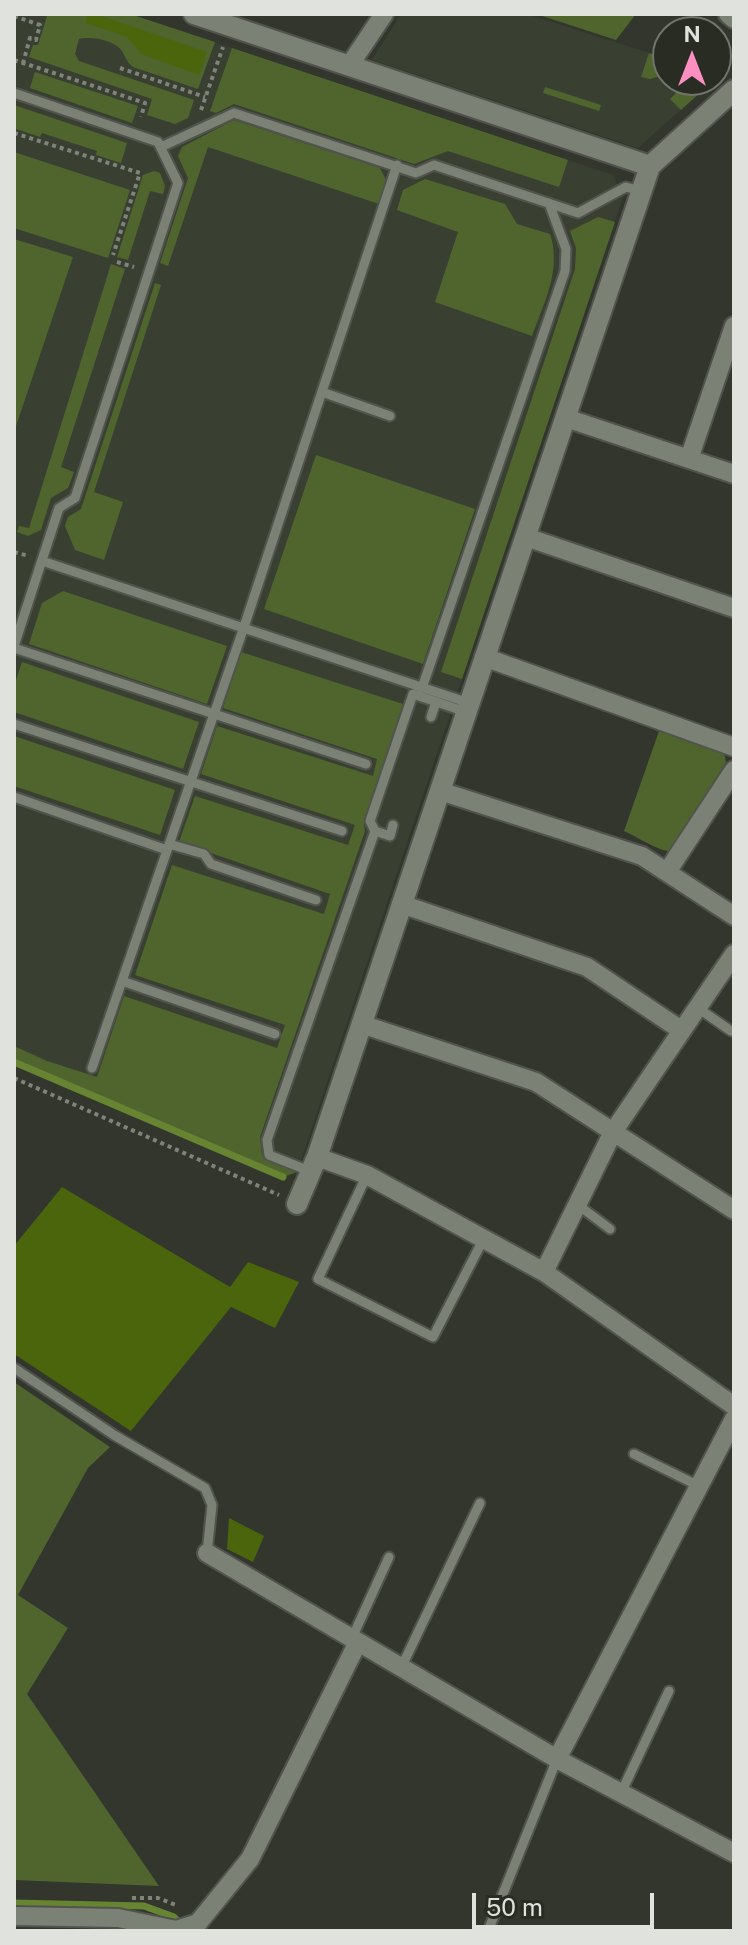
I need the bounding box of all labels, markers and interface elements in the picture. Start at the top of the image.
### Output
north arrow [652,16,732,96]
text: N [683,21,701,47]
scale bar [476,1877,658,1927]
text: 50 m [486,1893,543,1921]

